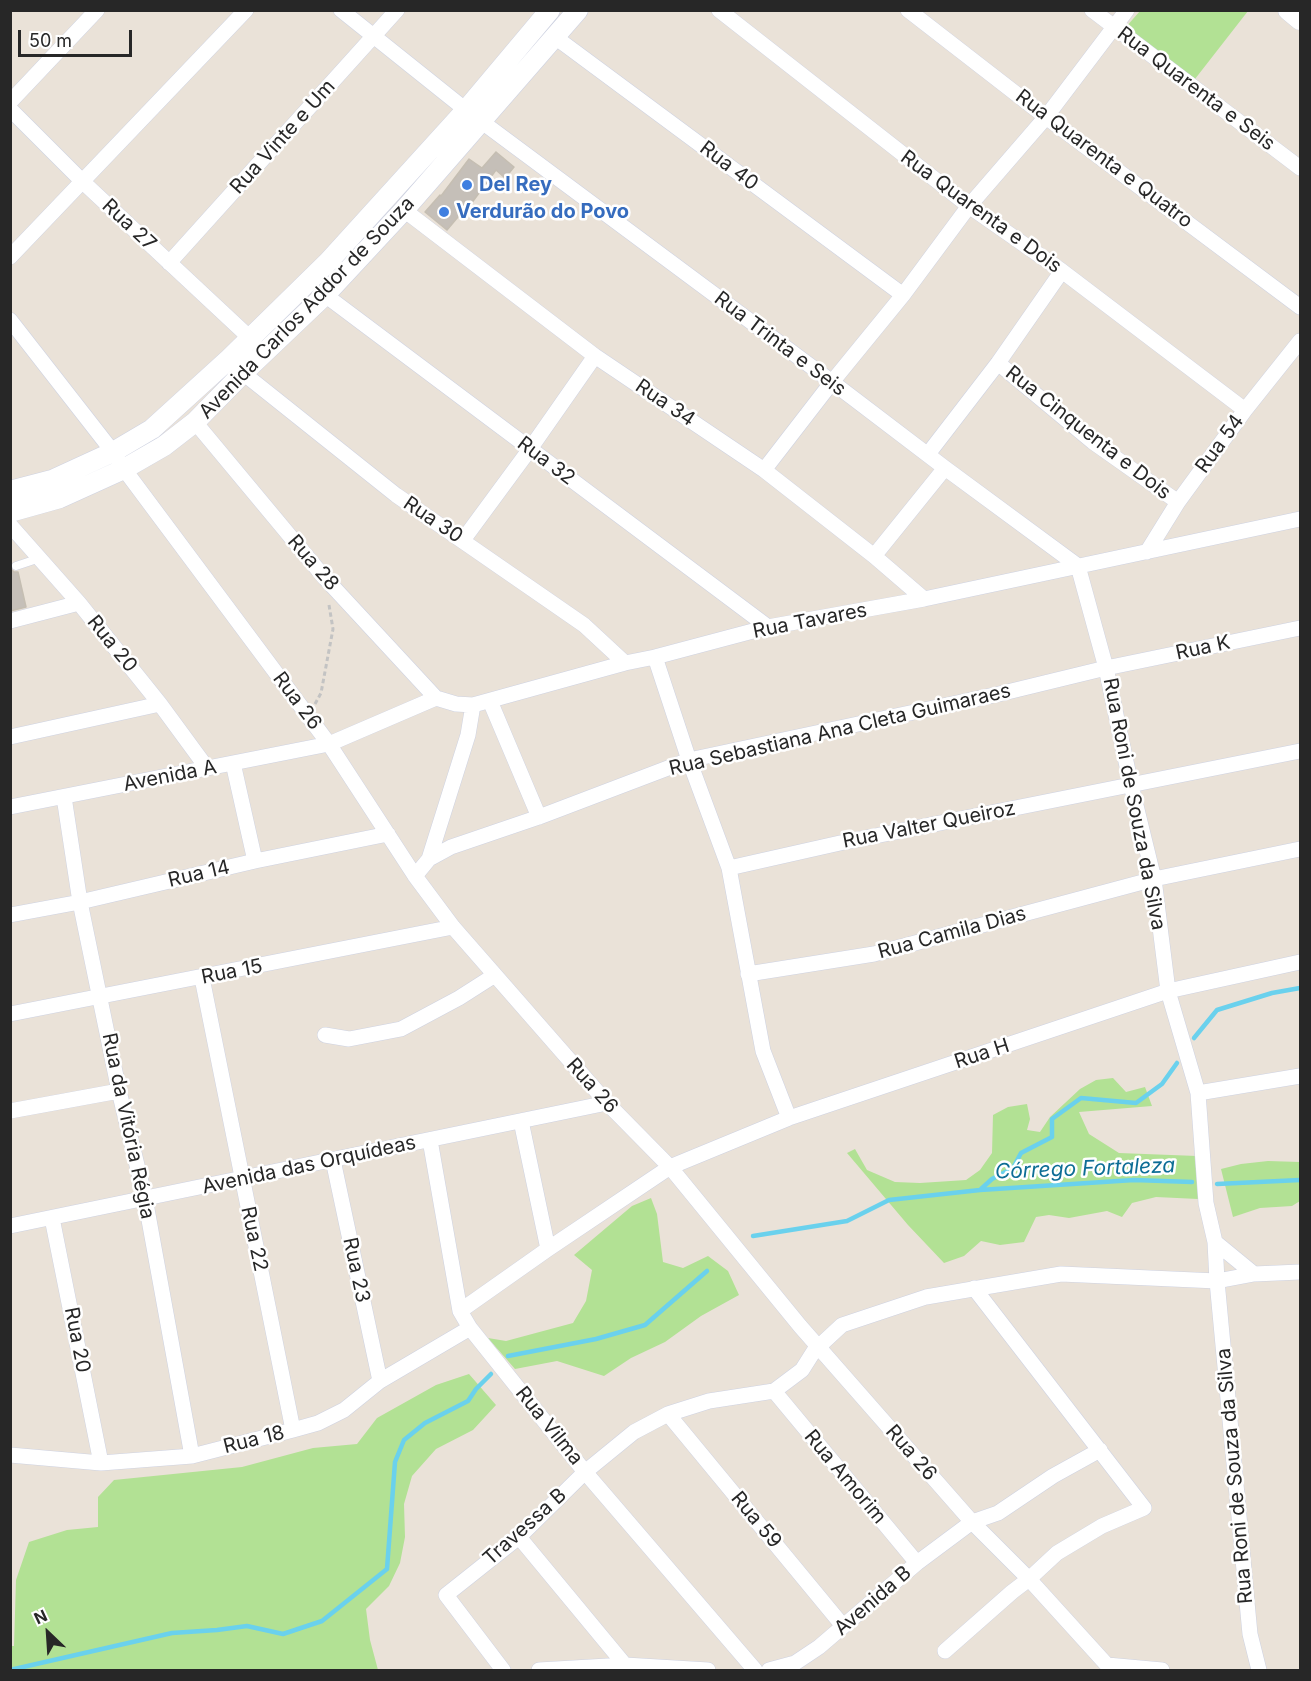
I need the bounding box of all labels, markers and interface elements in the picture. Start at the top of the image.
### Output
scale bar [21,18,135,56]
street label: Rua Quarenta e Seis [1112,22,1280,156]
text: 50 m [29,30,72,51]
street label: Rua Vinte e Um [225,75,341,199]
street label: Rua Quarenta e Quatro [1011,85,1197,233]
street label: Rua 40 [695,136,763,196]
street label: Rua Quarenta e Dois [896,146,1066,278]
place label: Del Rey [479,173,552,197]
marker: Del Rey [460,178,474,192]
street label: Avenida Carlos Addor de Souza [194,192,420,424]
street label: Rua 27 [97,194,161,256]
place label: Verdurão do Povo [456,200,629,224]
marker: Verdurão do Povo [437,205,451,219]
street label: Rua Trinta e Seis [709,287,851,401]
street label: Rua Cinquenta e Dois [1001,361,1175,505]
street label: Rua 34 [631,374,699,432]
street label: Rua 54 [1191,410,1249,478]
street label: Rua 32 [512,432,580,490]
street label: Rua 30 [399,491,467,549]
street label: Rua 28 [282,530,344,596]
street label: Rua Tavares [751,598,869,644]
street label: Rua 20 [82,611,142,677]
street label: Rua K [1174,631,1232,665]
street label: Rua 26 [268,667,326,735]
street label: Rua Roni de Souza da Silva [1098,676,1170,932]
street label: Rua Sebastiana Ana Cleta Guimaraes [667,679,1013,781]
street label: Avenida A [121,755,219,797]
street label: Rua Valter Queiroz [841,796,1017,854]
street label: Rua 14 [166,855,232,893]
street label: Rua Camila Dias [875,902,1029,964]
street label: Rua 15 [199,954,265,990]
street label: Rua da Vitória Régia [97,1031,159,1221]
street label: Rua H [951,1034,1013,1074]
street label: Rua 26 [561,1053,623,1119]
street label: Avenida das Orquídeas [200,1131,418,1199]
water label: Córrego Fortaleza [994,1153,1176,1185]
street label: Rua 22 [235,1204,273,1274]
street label: Rua 23 [337,1235,375,1305]
street label: Rua 20 [59,1305,95,1375]
street label: Rua Roni de Souza da Silva [1212,1347,1258,1605]
street label: Rua Vilma [510,1382,588,1470]
street label: Rua 26 [880,1420,942,1486]
street label: Rua 18 [221,1421,287,1459]
street label: Rua Amorim [799,1425,891,1529]
street label: Travessa B [478,1483,572,1571]
street label: Rua 59 [726,1487,786,1553]
street label: Avenida B [830,1561,916,1641]
north arrow [18,1603,78,1663]
text: N [31,1605,50,1628]

